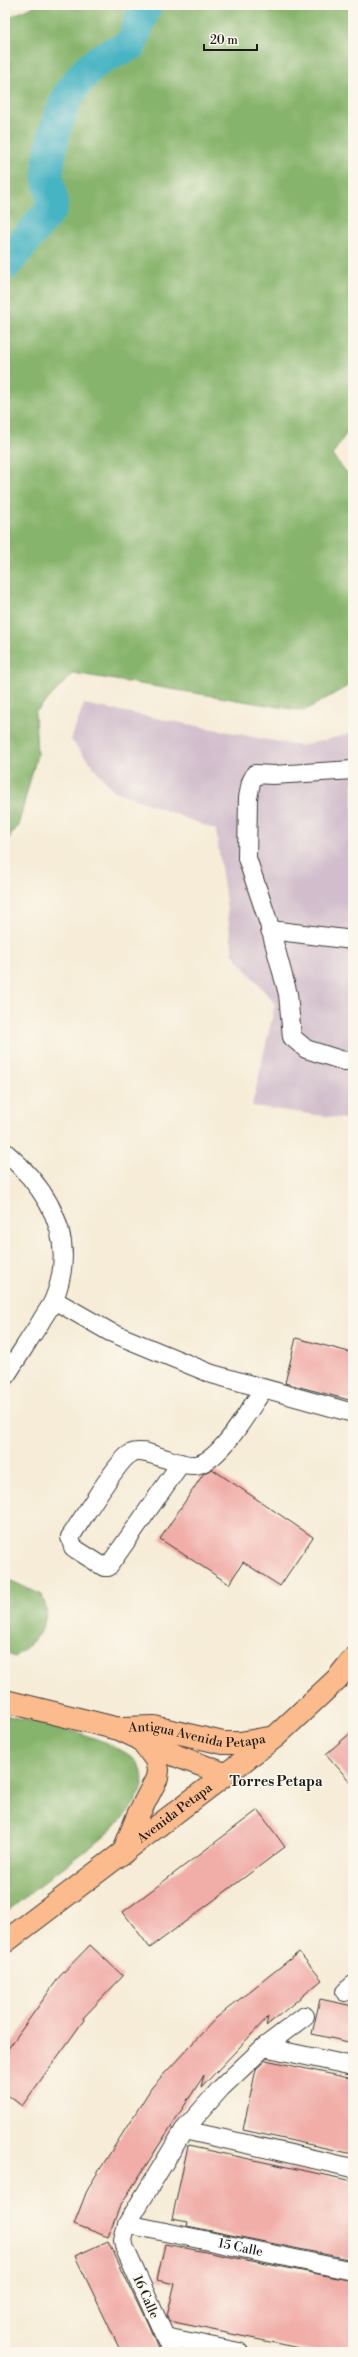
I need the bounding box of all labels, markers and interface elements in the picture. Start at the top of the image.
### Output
scale bar [204,26,257,52]
text: 20 m [210,33,238,48]
street label: Antigua Avenida Petapa [127,1719,267,1751]
district label: Torres Petapa [230,1773,323,1791]
street label: Avenida Petapa [133,1779,216,1847]
street label: 15 Calle [217,2235,265,2260]
street label: 16 Calle [129,2273,163,2321]

